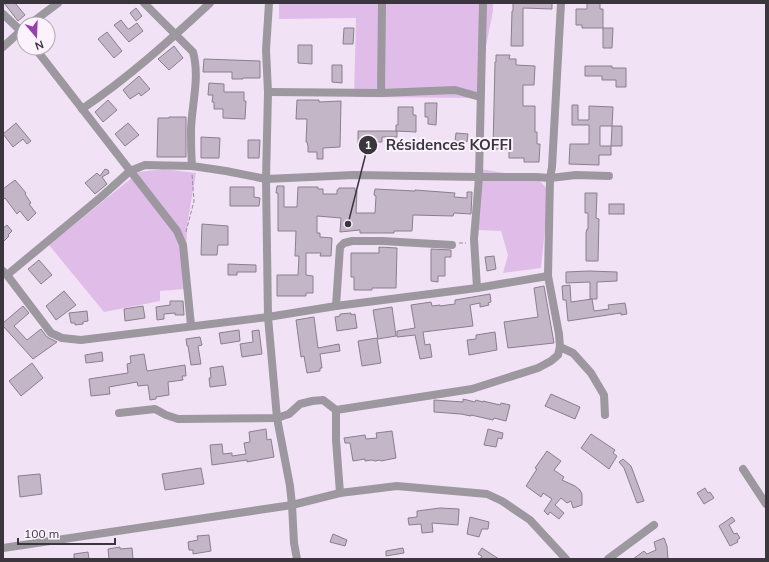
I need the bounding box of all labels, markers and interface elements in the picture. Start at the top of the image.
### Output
north arrow [16,16,56,56]
text: N [33,37,45,53]
callout: Résidences KOFFI [358,132,521,159]
text: Résidences KOFFI [386,135,512,154]
text: 1 [364,137,372,152]
scale bar [18,520,115,546]
text: 100 m [24,526,59,541]

